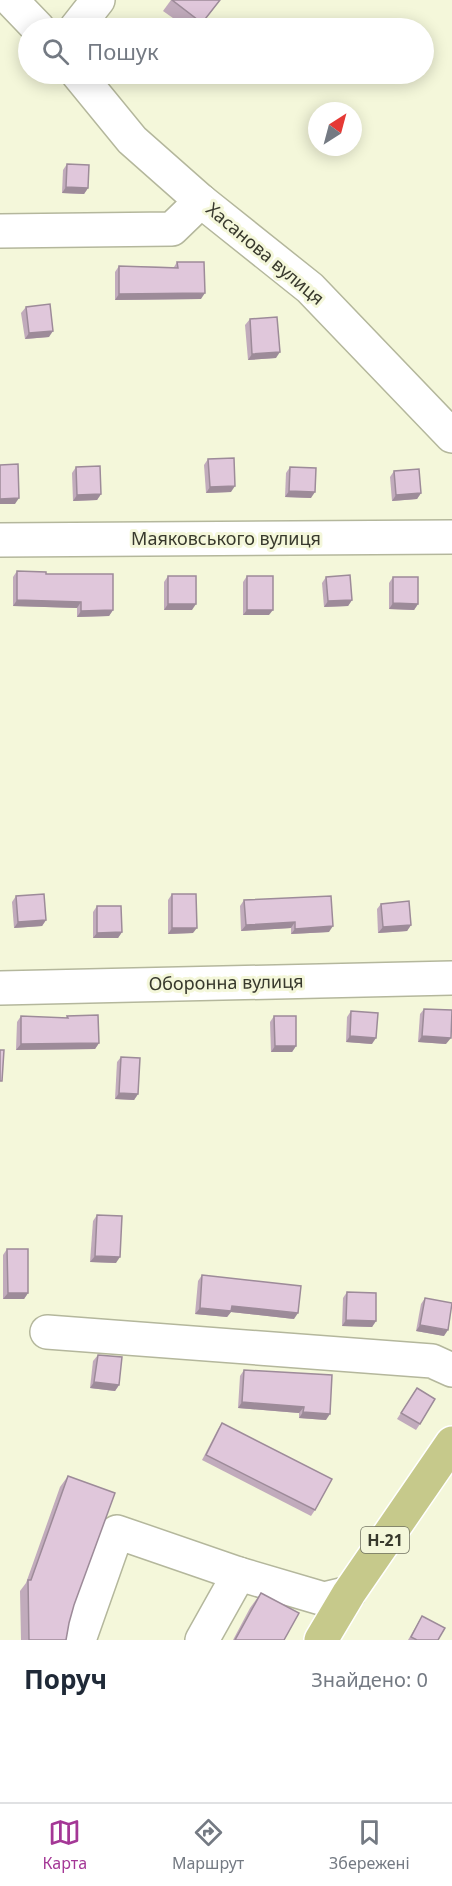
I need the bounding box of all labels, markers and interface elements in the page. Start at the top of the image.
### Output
search box [18,18,434,84]
icon: search [39,35,72,68]
text: Пошук [87,36,159,66]
north arrow [308,102,362,156]
street label: Хасанова вулиця [202,197,330,310]
street label: Маяковського вулиця [131,526,321,550]
street label: Оборонна вулиця [148,969,304,995]
road number: Н-21 [361,1527,409,1553]
text: Поруч [24,1661,107,1697]
text: Знайдено: 0 [311,1666,428,1693]
tab: Карта [42,1816,87,1874]
tab: Маршрут [172,1816,244,1874]
tab: Збережені [329,1816,410,1874]

